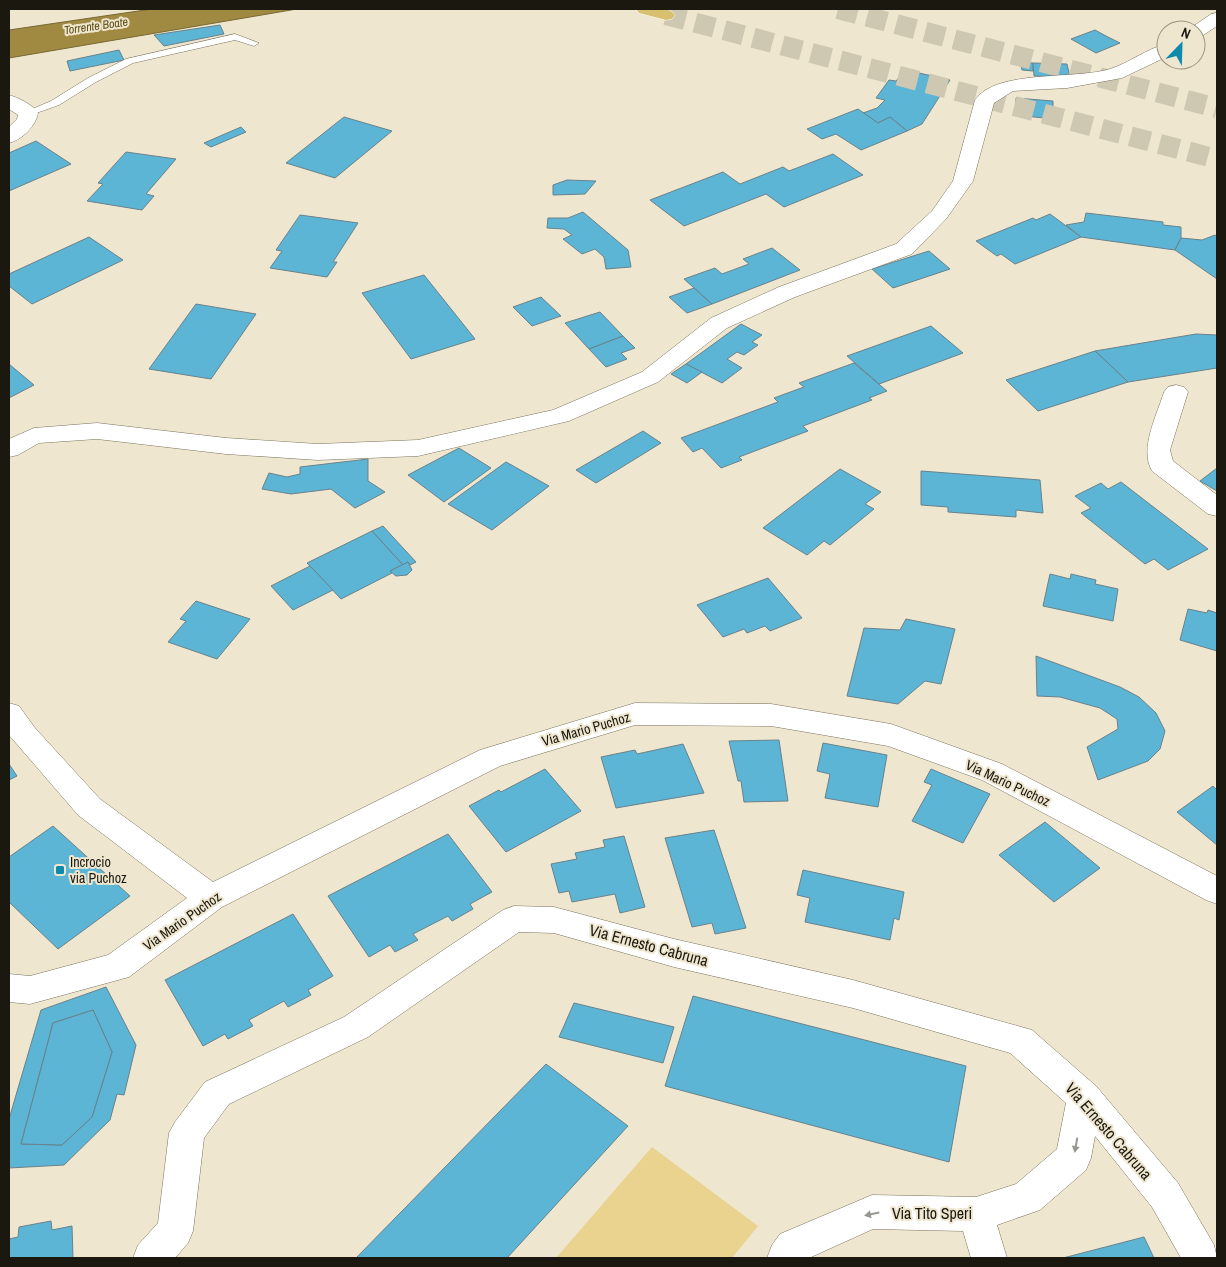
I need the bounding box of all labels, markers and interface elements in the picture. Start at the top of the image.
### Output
water label: Torrente Boate [63,14,129,38]
north arrow [1156,20,1206,70]
text: N [1179,23,1193,43]
street label: Via Mario Puchoz [540,708,632,750]
street label: Via Mario Puchoz [963,756,1053,811]
place label: Incrocio via Puchoz [70,853,127,887]
marker: Incrocio via Puchoz [54,864,66,876]
street label: Via Mario Puchoz [140,887,225,954]
street label: Via Ernesto Cabruna [587,919,712,972]
street label: Via Ernesto Cabruna [1061,1078,1158,1185]
one-way arrow [1071,1137,1079,1153]
street label: Via Tito Speri [892,1202,972,1224]
one-way arrow [864,1210,880,1218]

